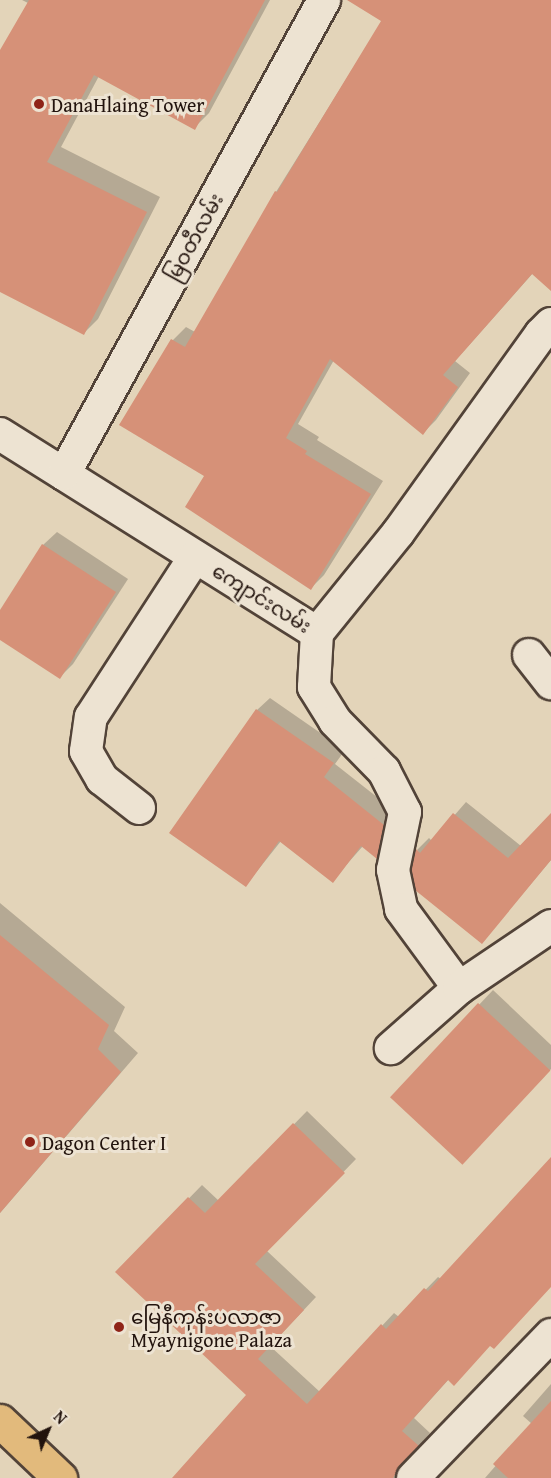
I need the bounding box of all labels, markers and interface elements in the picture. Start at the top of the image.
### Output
place label: DanaHlaing Tower [51,92,205,116]
marker: DanaHlaing Tower [32,97,46,111]
street label: မြဝတီလမ်း [160,189,228,285]
street label: ကျောင်းလမ်း [208,558,316,638]
place label: Dagon Center I [42,1130,166,1154]
marker: Dagon Center I [23,1135,37,1149]
place label: မြေနီကုန်းပလာဇာ Myaynigone Palaza [131,1304,292,1351]
marker: မြေနီကုန်းပလာဇာ Myaynigone Palaza [112,1320,126,1334]
north arrow [18,1400,78,1460]
text: N [48,1405,73,1429]

